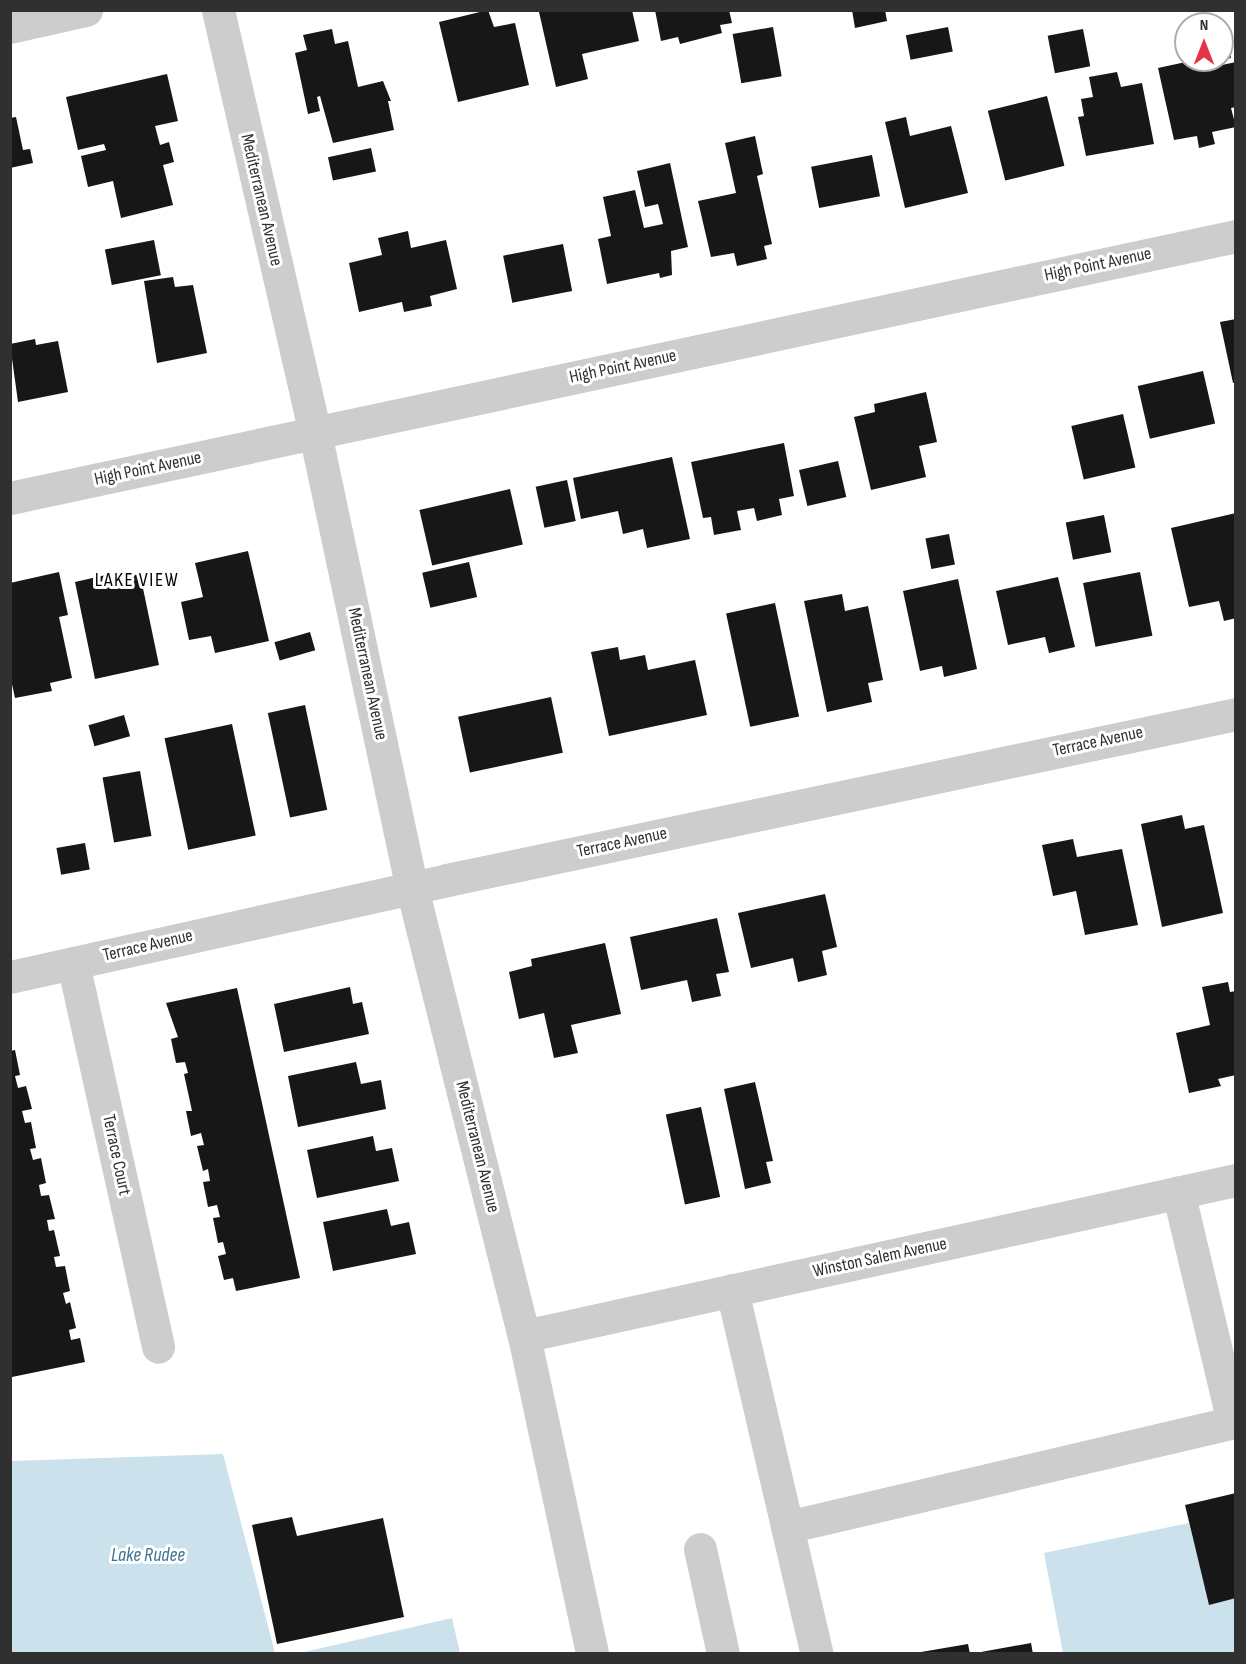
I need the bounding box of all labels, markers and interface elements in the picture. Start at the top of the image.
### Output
north arrow [1174,12,1234,72]
text: N [1200,16,1208,35]
street label: Mediterranean Avenue [235,132,287,268]
street label: High Point Avenue [1043,243,1153,287]
street label: High Point Avenue [568,345,678,389]
street label: High Point Avenue [93,447,203,491]
district label: LAKE VIEW [95,568,179,592]
street label: Mediterranean Avenue [342,606,392,742]
street label: Terrace Avenue [1051,722,1145,762]
street label: Terrace Avenue [575,823,669,863]
street label: Terrace Avenue [101,925,195,967]
street label: Mediterranean Avenue [450,1079,504,1215]
street label: Terrace Court [97,1113,135,1197]
street label: Winston Salem Avenue [811,1233,949,1283]
water label: Lake Rudee [111,1543,185,1567]

